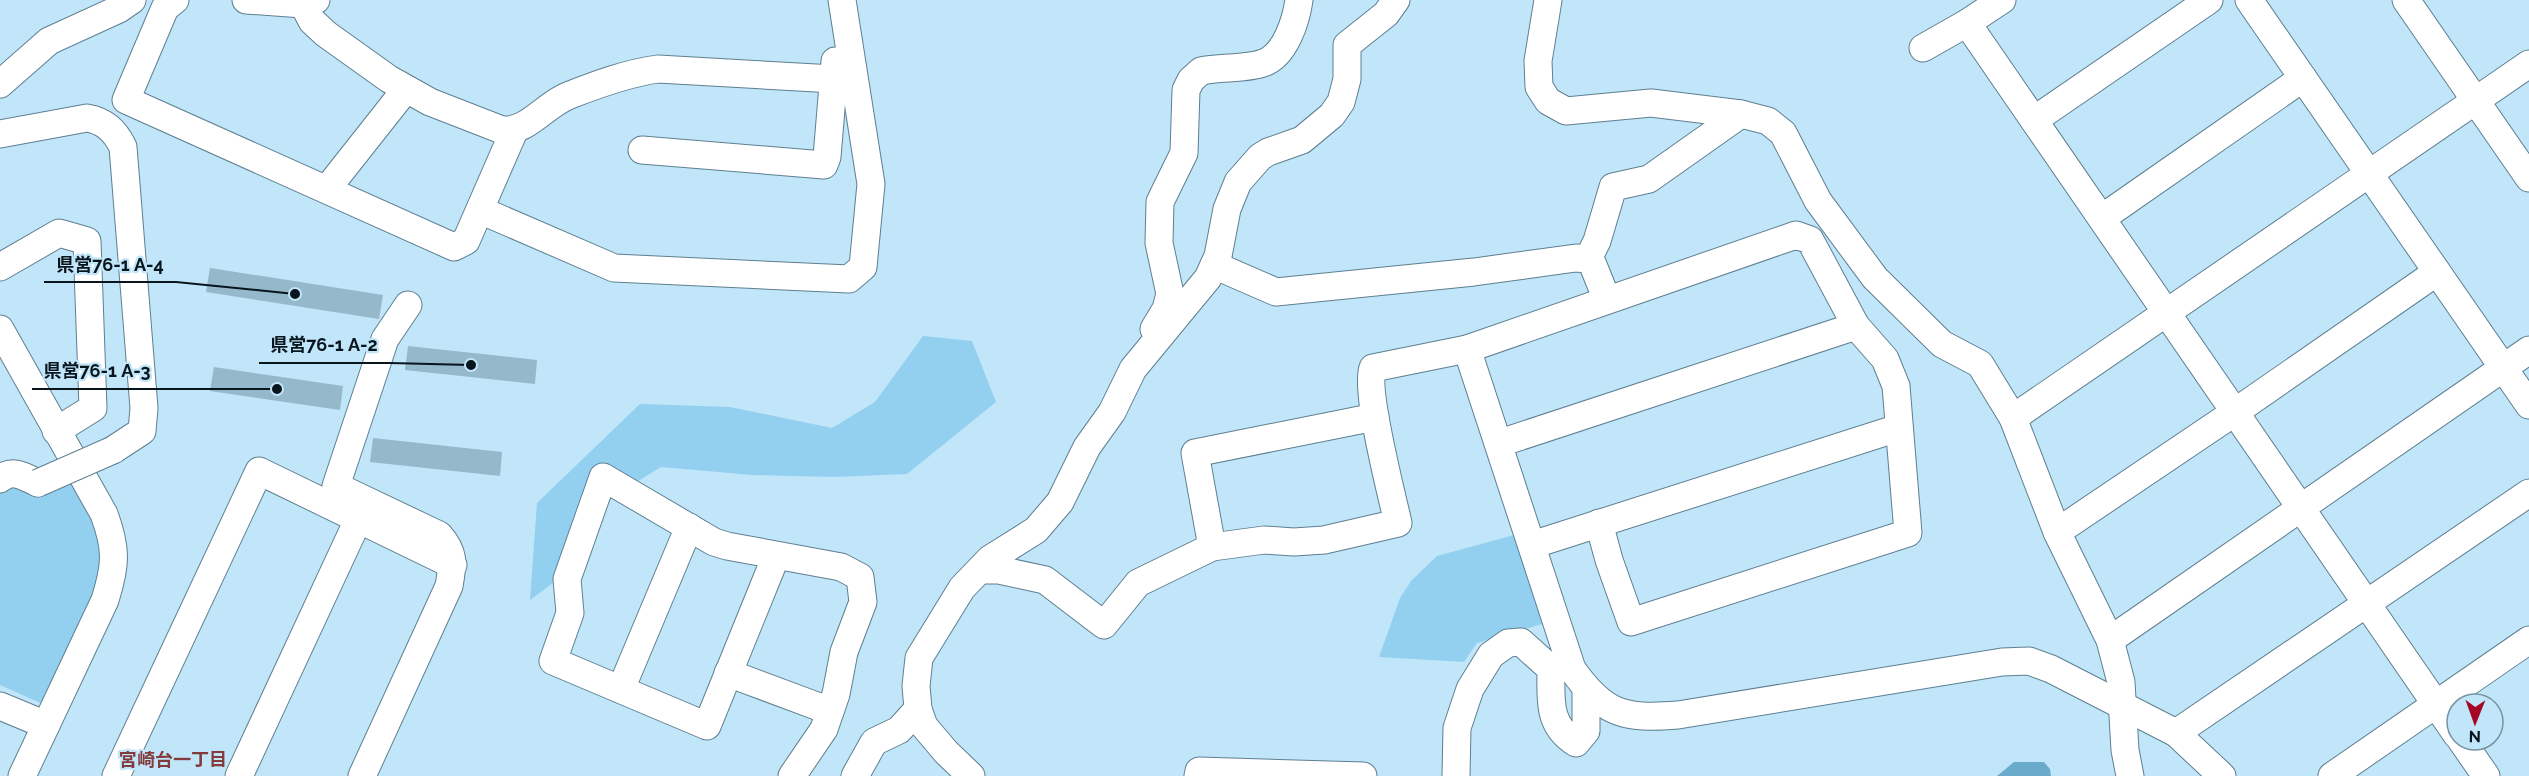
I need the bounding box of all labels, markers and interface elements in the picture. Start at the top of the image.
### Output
callout: 県営76-1 A-4 [44,246,176,282]
text: 県営76-1 A-4 [56,254,164,275]
callout: 県営76-1 A-2 [259,327,390,363]
text: 県営76-1 A-2 [270,334,378,355]
callout: 県営76-1 A-3 [32,353,163,389]
text: 県営76-1 A-3 [44,360,150,381]
north arrow [2445,692,2505,752]
text: N [2468,727,2481,746]
district label: 宮崎台一丁目 [119,749,227,770]

